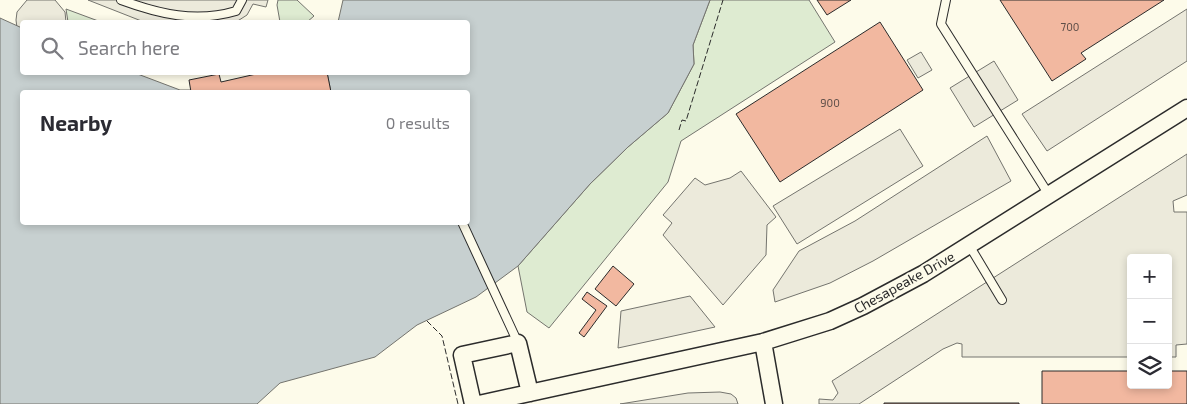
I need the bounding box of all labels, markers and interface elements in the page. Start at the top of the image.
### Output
search box [20,20,470,75]
house number: 700 [1061,20,1079,33]
icon: search [38,34,66,62]
text: Search here [78,36,180,59]
house number: 900 [820,96,840,109]
text: Nearby [40,110,112,135]
text: 0 results [386,113,450,132]
street label: Chesapeake Drive [851,247,957,317]
map controls [1127,254,1172,389]
button: + [1127,254,1172,299]
button: − [1127,299,1172,344]
button: layers [1127,344,1172,389]

